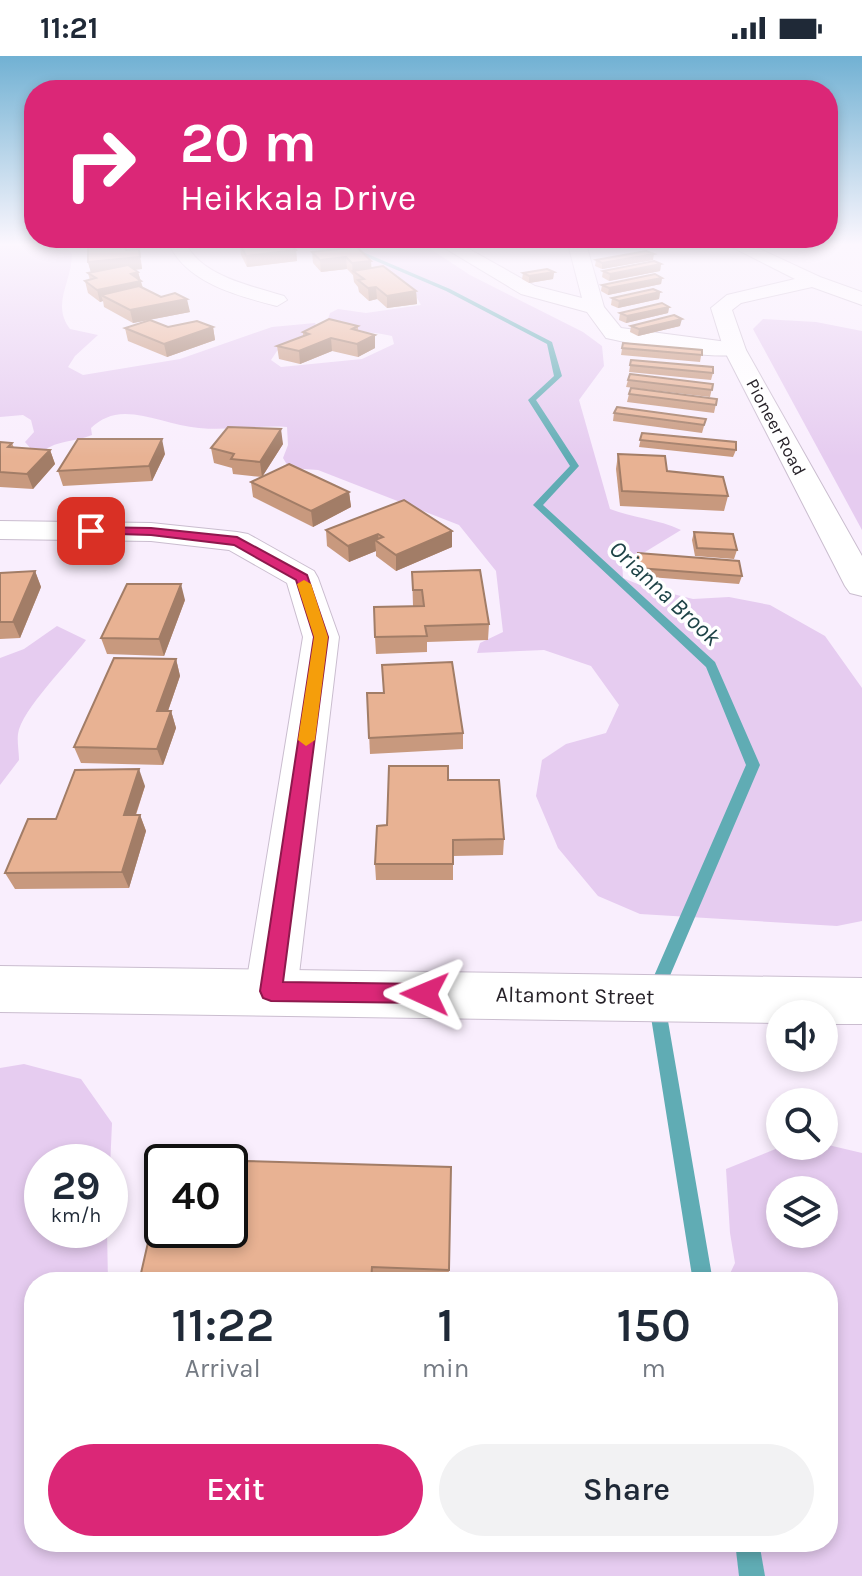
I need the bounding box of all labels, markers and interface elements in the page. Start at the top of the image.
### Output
text: 11:21 [40,10,98,46]
text: 20 m [180,110,317,175]
icon: right [48,112,152,216]
text: Heikkala Drive [180,177,416,219]
street label: Pioneer Road [741,375,811,479]
pin [57,497,125,565]
icon: arrive [69,509,113,553]
water label: Orianna Brook [604,535,727,652]
position arrow [383,952,467,1036]
street label: Altamont Street [495,982,655,1010]
map controls [766,1000,838,1248]
button: sound [766,1000,838,1072]
button: search [766,1088,838,1160]
speed limit sign: 40 [144,1144,248,1248]
text: 29 [52,1162,100,1209]
button: layers [766,1176,838,1248]
text: km/h [51,1204,101,1227]
text: 11:22 [171,1297,275,1353]
text: 1 [437,1297,454,1353]
text: 150 [617,1297,691,1353]
text: Arrival [185,1353,261,1384]
text: min [422,1353,469,1384]
text: m [642,1353,666,1384]
button: Exit [48,1444,423,1536]
button: Share [439,1444,814,1536]

